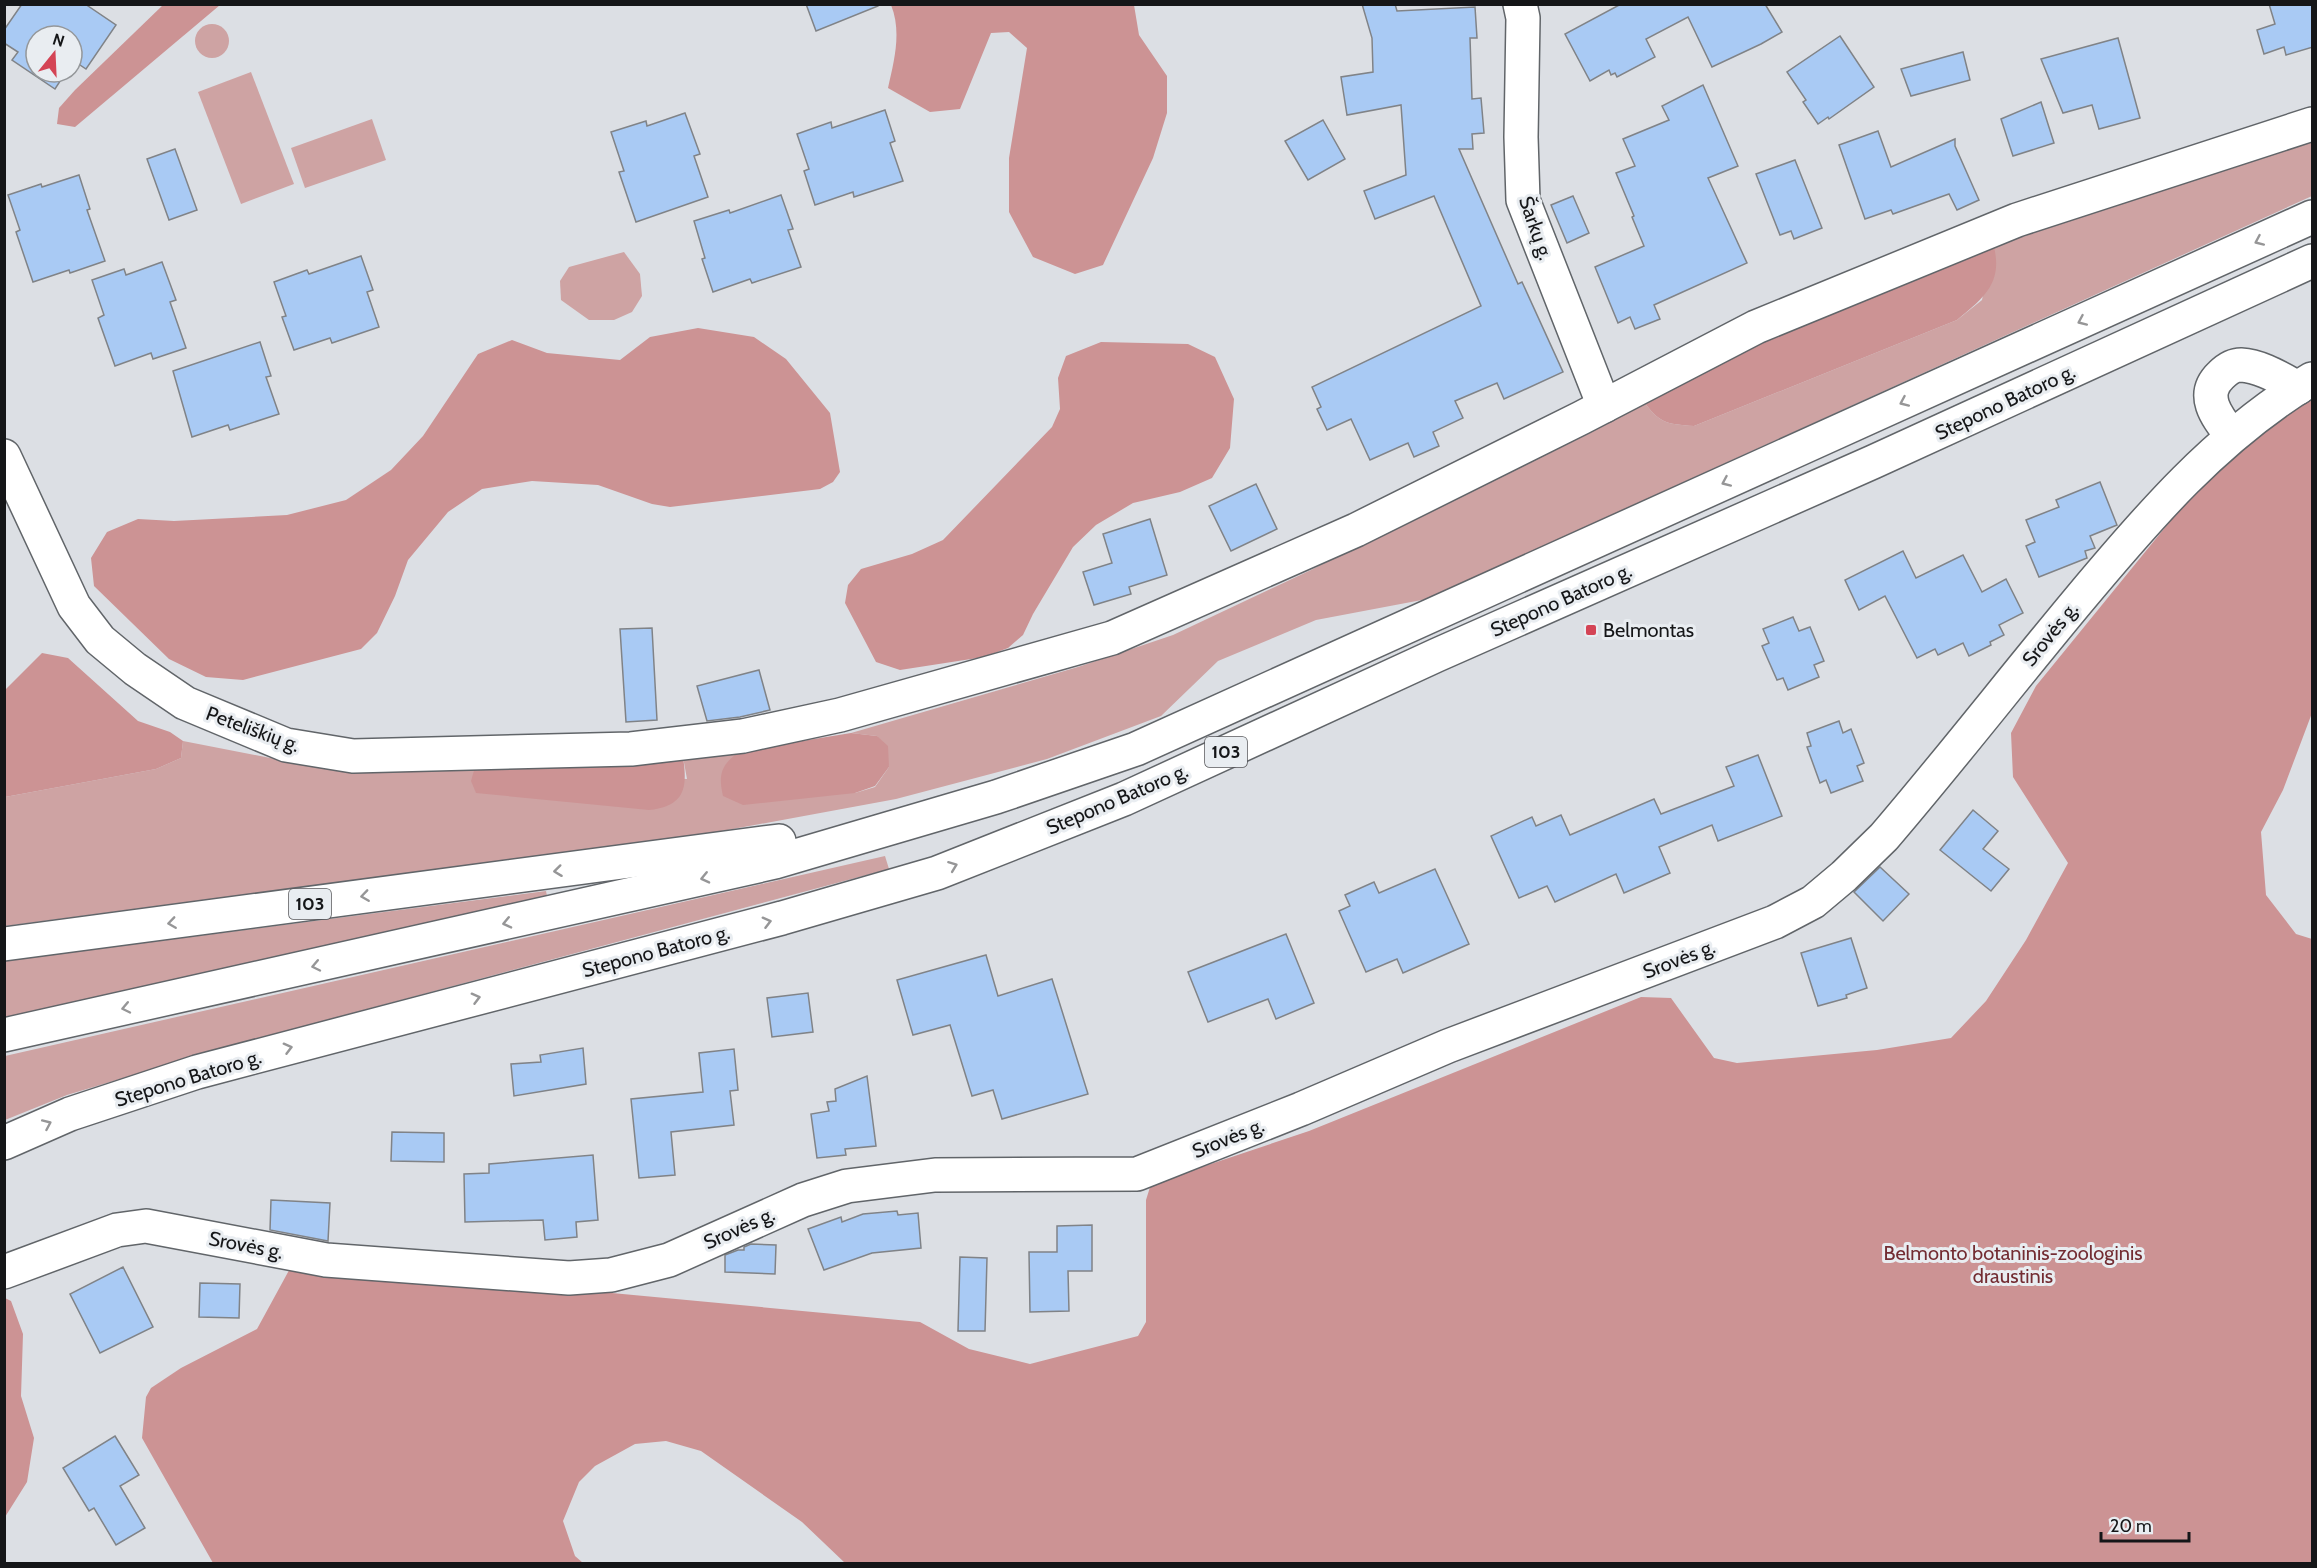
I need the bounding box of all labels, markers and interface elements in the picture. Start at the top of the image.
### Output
north arrow [24,24,84,84]
text: N [50,29,67,51]
street label: Šarkų g. [1514,193,1558,263]
one-way arrow [2255,233,2266,245]
one-way arrow [2077,314,2088,326]
street label: Stepono Batoro g. [1931,359,2079,445]
one-way arrow [1900,395,1911,407]
one-way arrow [1722,475,1733,487]
street label: Stepono Batoro g. [1487,558,1635,642]
street label: Srovės g. [2017,597,2083,671]
place label: Belmontas [1603,618,1694,642]
marker: Belmontas [1584,623,1598,637]
street label: Peteliškių g. [203,701,303,757]
road number: 103 [1205,737,1247,767]
street label: Stepono Batoro g. [1042,758,1192,840]
one-way arrow [947,861,958,873]
one-way arrow [553,864,563,877]
one-way arrow [700,871,710,884]
road number: 103 [289,889,331,919]
one-way arrow [360,889,369,902]
one-way arrow [502,916,512,929]
one-way arrow [167,917,176,929]
one-way arrow [761,917,771,929]
street label: Stepono Batoro g. [580,920,732,982]
street label: Srovės g. [1639,934,1719,984]
one-way arrow [312,958,322,971]
one-way arrow [470,993,481,1005]
one-way arrow [121,1000,131,1013]
one-way arrow [283,1043,293,1056]
street label: Stepono Batoro g. [112,1044,264,1112]
street label: Srovės g. [1189,1113,1267,1163]
one-way arrow [41,1119,52,1131]
street label: Srovės g. [700,1202,778,1254]
street label: Srovės g. [207,1226,285,1264]
park label: Belmonto botaninis-zoologinis draustinis [1883,1241,2143,1288]
scale bar [2101,1505,2190,1543]
text: 20 m [2110,1515,2152,1537]

